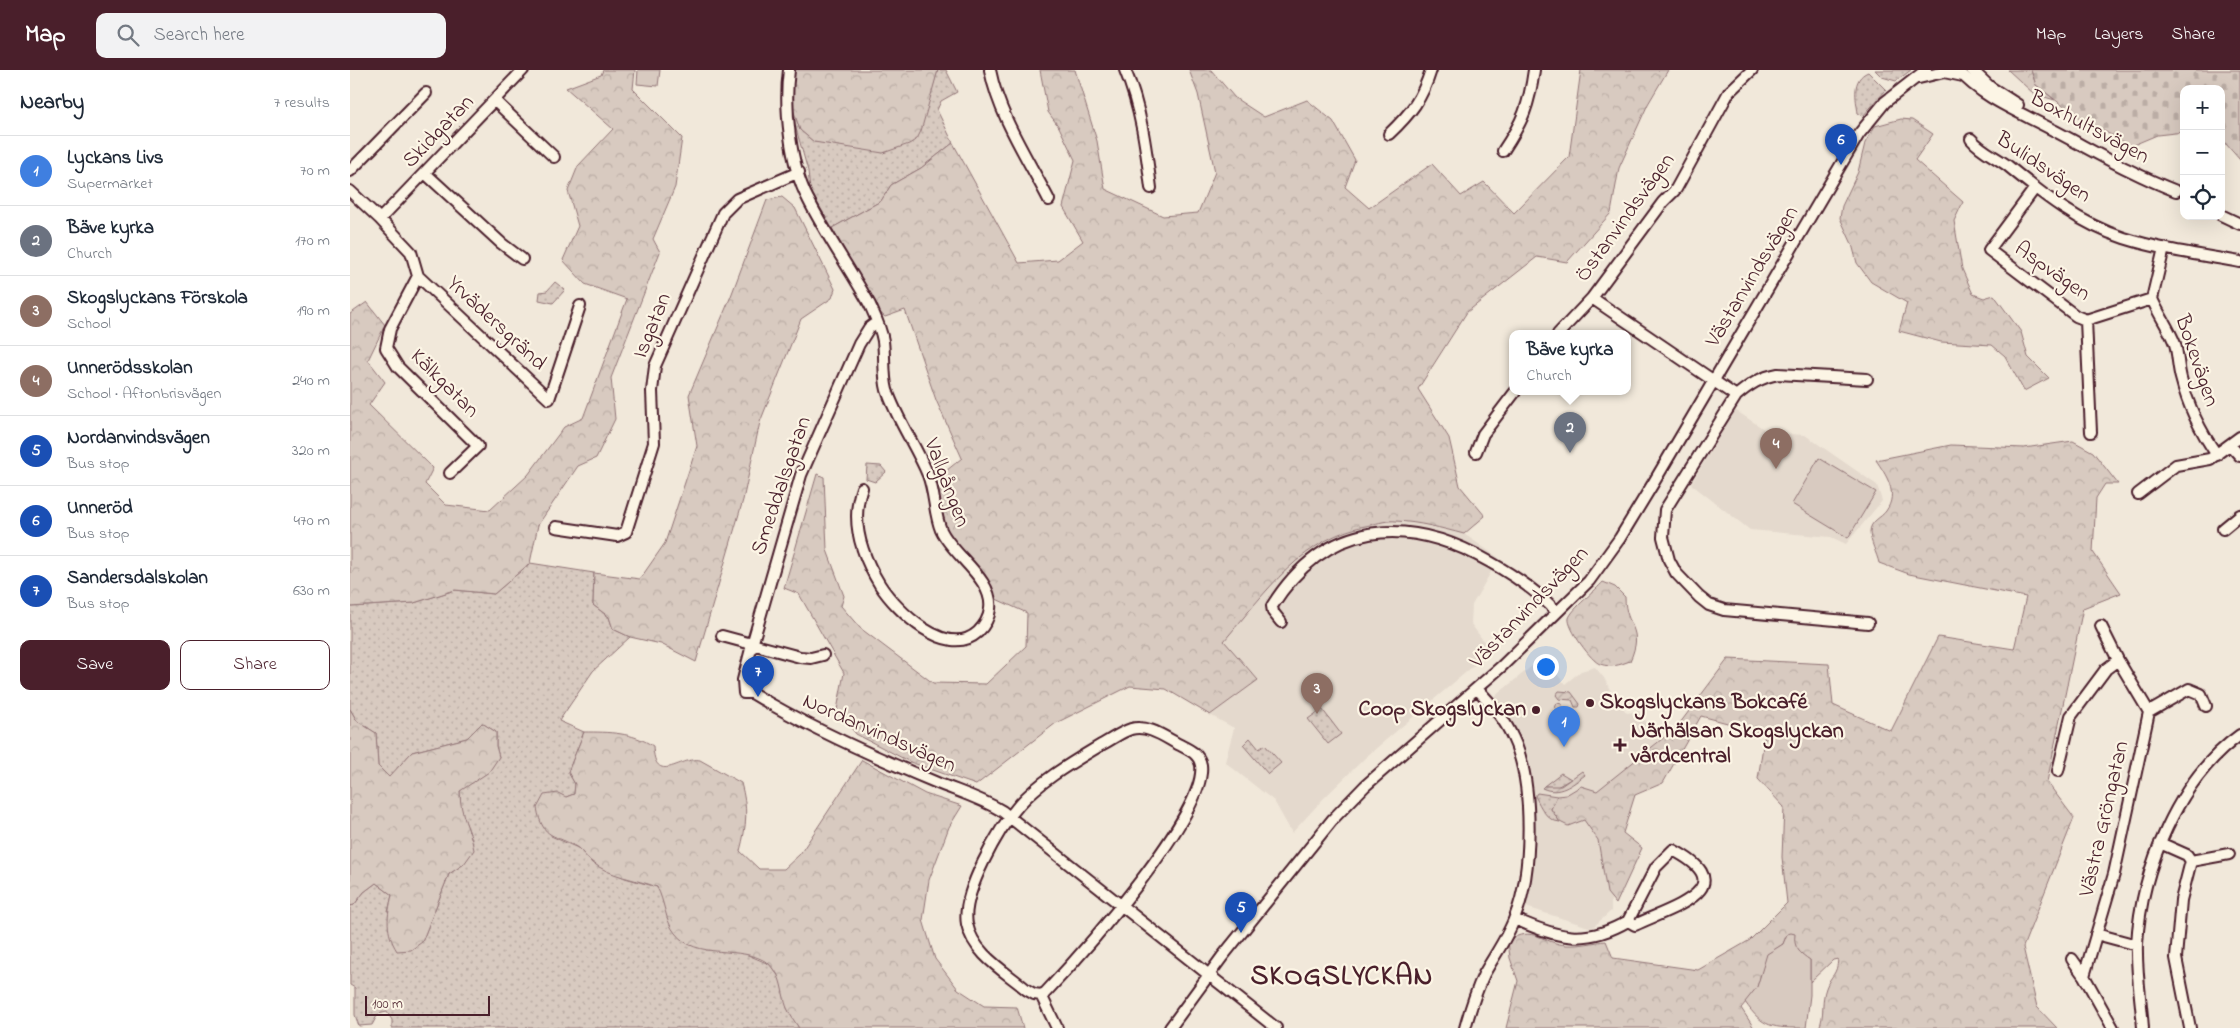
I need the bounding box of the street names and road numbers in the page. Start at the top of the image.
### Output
street label: Boxhultsvägen [2022,83,2155,174]
street label: Skidgatan [396,88,483,177]
street label: Bulidsvägen [1988,124,2097,213]
street label: Östanvindsvägen [1568,147,1685,290]
street label: Västanvindsvägen [1698,200,1809,355]
street label: Aspvägen [2007,234,2097,311]
street label: Yrvädersgränd [438,269,553,380]
street label: Isgatan [625,288,682,364]
street label: Bokevägen [2164,310,2227,412]
street label: Kälkgatan [401,342,486,427]
street label: Smeddalsgatan [743,412,822,560]
street label: Vallgången [913,433,978,532]
street label: Västanvindsvägen [1462,539,1598,678]
street label: Nordanvindsvägen [797,686,961,783]
street label: Västra Gröngatan [2071,738,2139,901]

